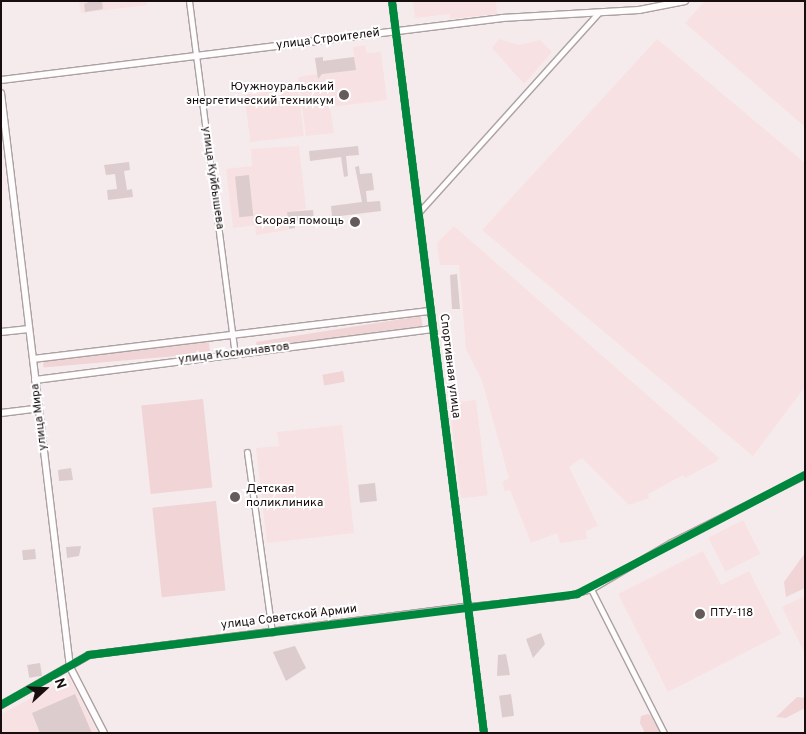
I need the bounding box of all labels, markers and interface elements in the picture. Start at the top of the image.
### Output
street label: улица Строителей [275,27,381,53]
place label: Юужноуральский энергетический техникум [186,81,334,109]
marker: Юужноуральский энергетический техникум [338,89,350,101]
street label: улица Куйбышева [198,126,226,230]
place label: Скорая помощь [255,215,344,229]
marker: Скорая помощь [348,215,362,229]
street label: Спортивная улица [435,313,463,419]
street label: улица Космонавтов [178,340,290,368]
street label: улица Мира [29,383,51,451]
place label: Детская поликлиника [246,483,323,511]
marker: Детская поликлиника [228,490,242,504]
street label: улица Советской Армии [220,602,358,634]
place label: ПТУ-118 [710,607,753,621]
marker: ПТУ-118 [694,608,706,620]
north arrow [20,664,70,714]
text: N [50,676,69,691]

